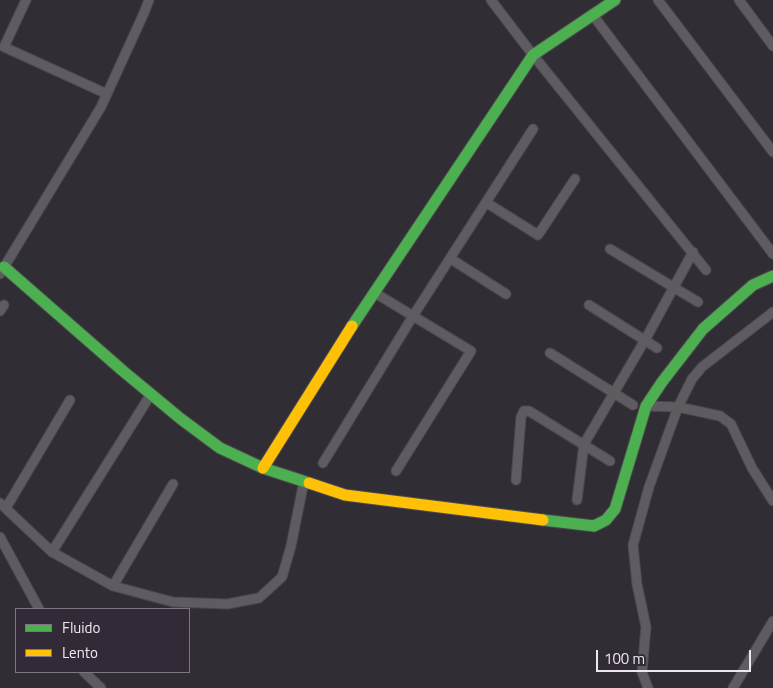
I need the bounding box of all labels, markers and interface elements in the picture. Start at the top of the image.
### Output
legend [15,608,190,673]
text: Fluido [62,616,100,639]
scale bar [598,640,753,672]
text: Lento [62,641,98,664]
text: 100 m [604,647,645,670]

